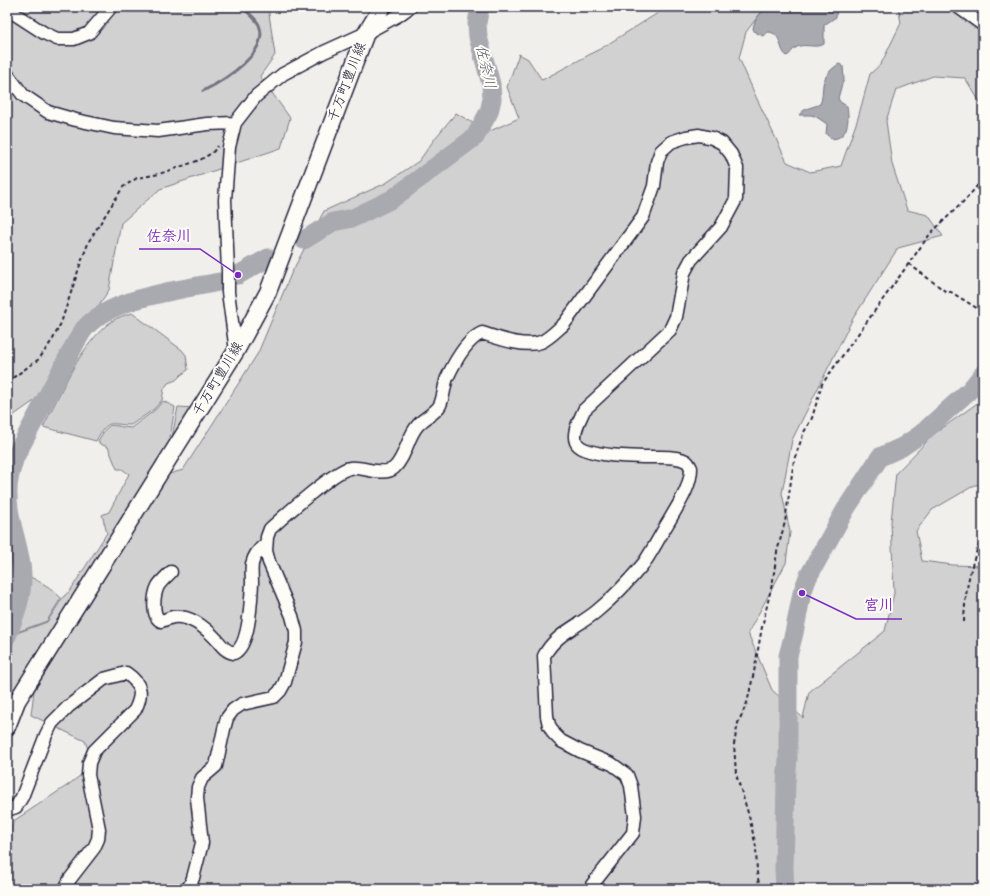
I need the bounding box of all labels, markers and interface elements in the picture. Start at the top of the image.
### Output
street label: 千万町豊川線 [324,40,370,124]
water label: 佐奈川 [470,43,500,91]
callout: 佐奈川 [139,222,200,249]
text: 佐奈川 [146,227,192,247]
street label: 千万町豊川線 [189,338,247,420]
callout: 宮川 [856,592,902,619]
text: 宮川 [864,596,894,616]

